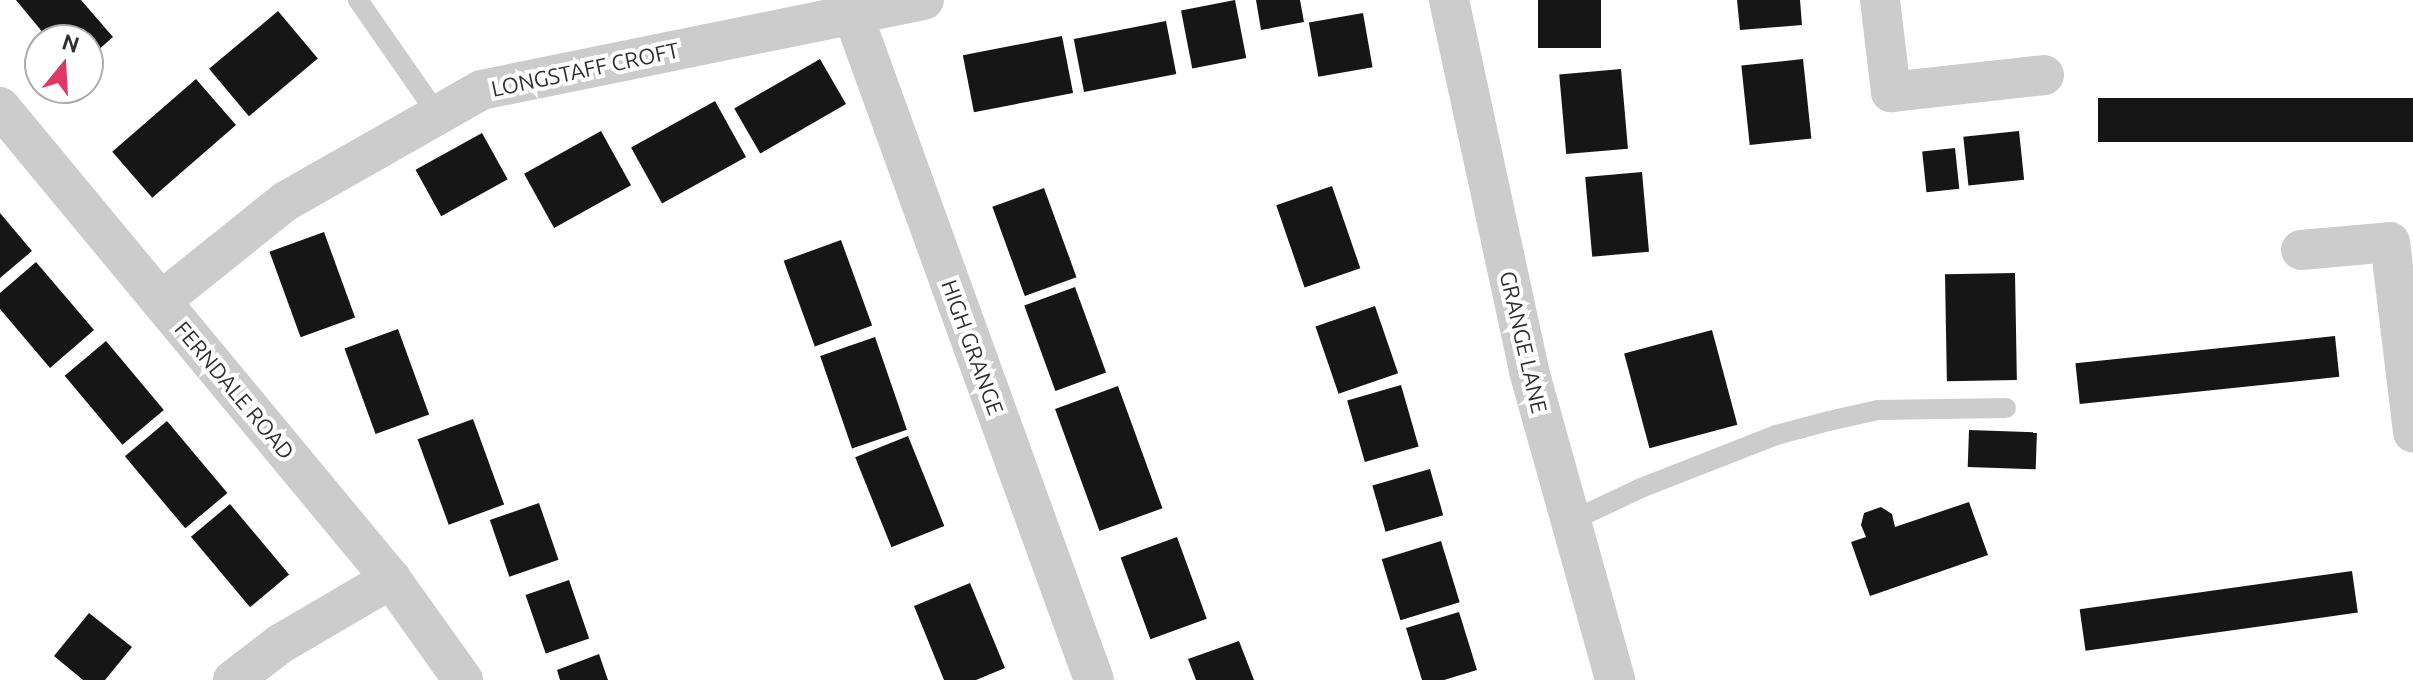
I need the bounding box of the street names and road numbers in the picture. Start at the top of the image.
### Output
street label: LONGSTAFF CROFT [489,36,681,102]
street label: GRANGE LANE [1495,268,1553,416]
street label: HIGH GRANGE [936,276,1010,418]
street label: FERNDALE ROAD [170,316,300,464]

